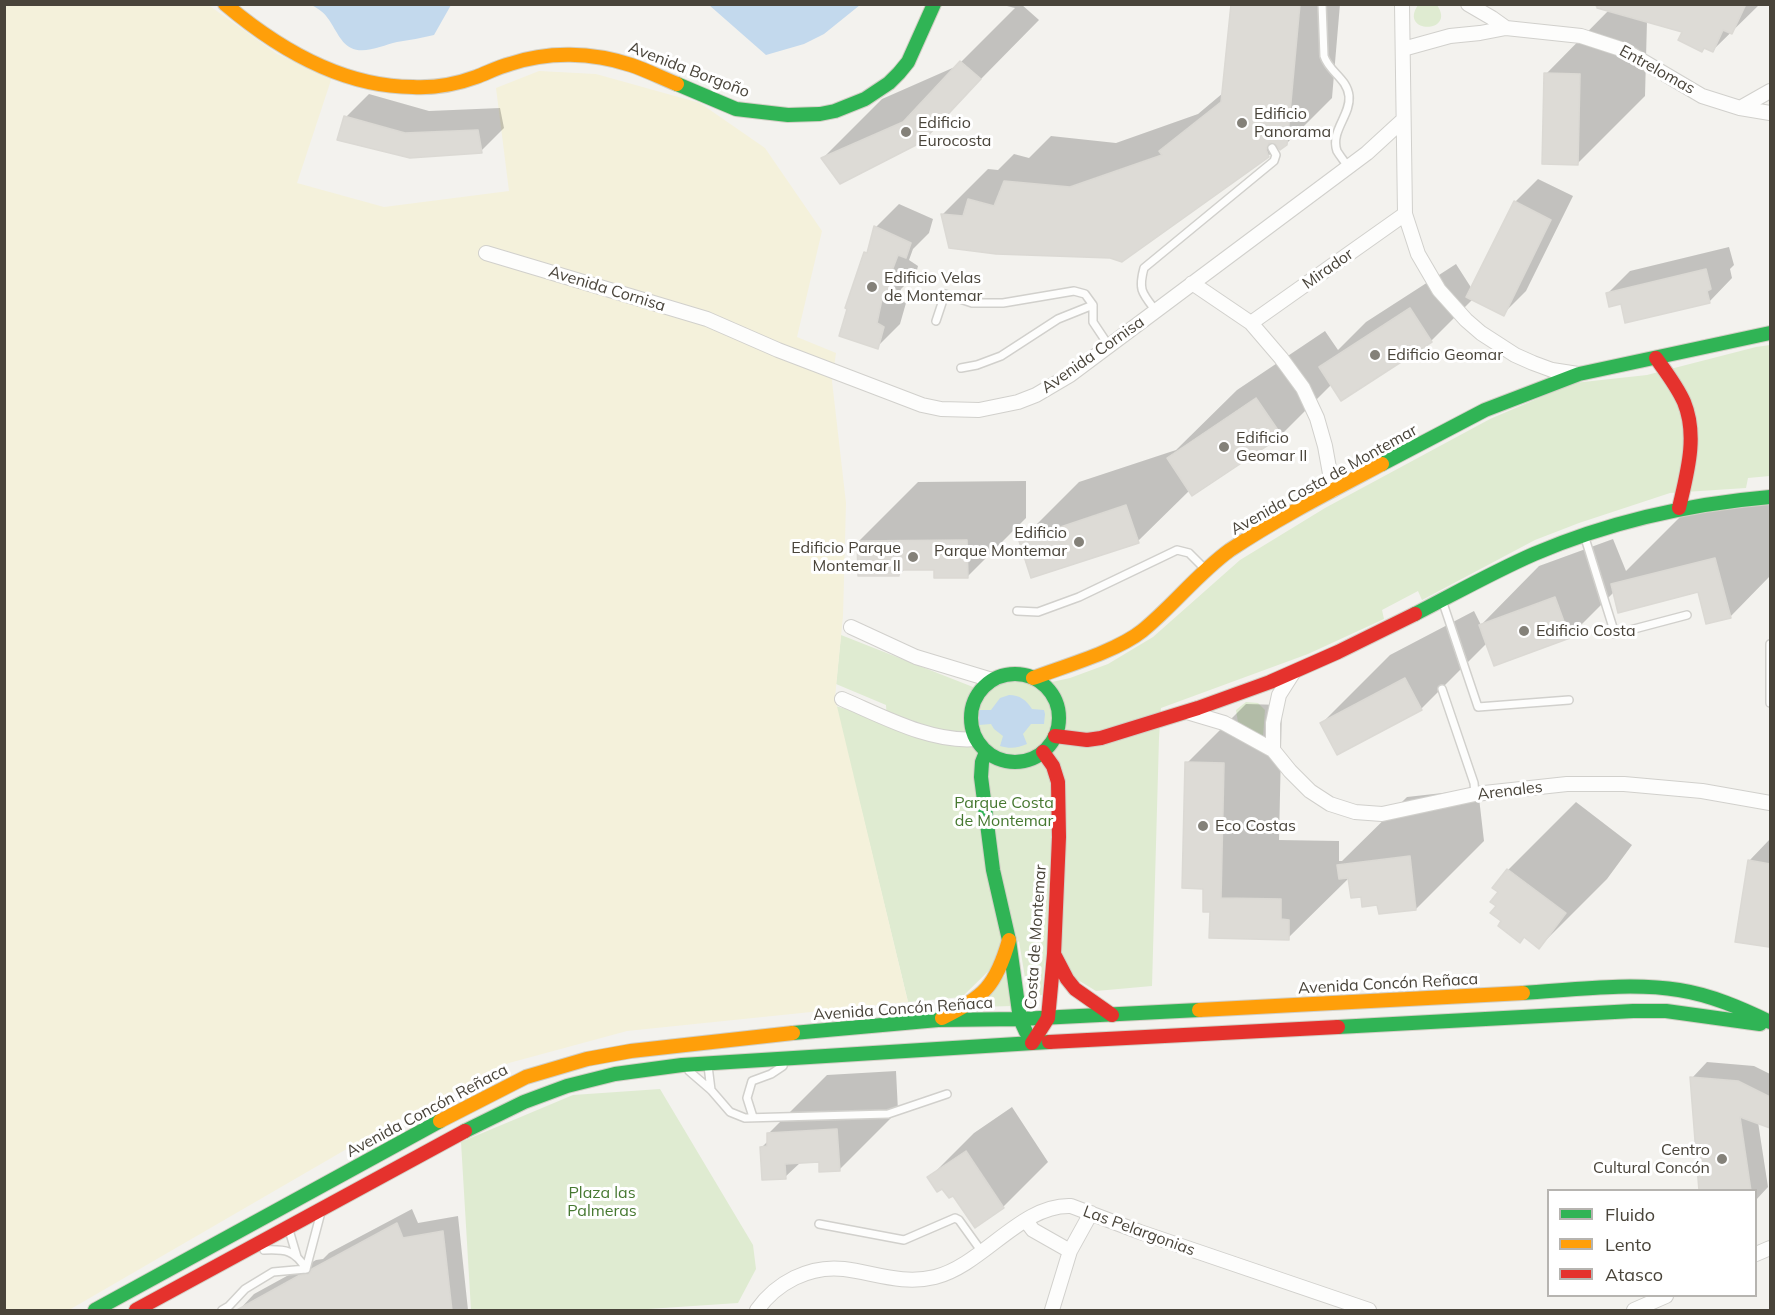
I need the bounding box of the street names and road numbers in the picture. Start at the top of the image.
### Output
street label: Avenida Borgoño [626,38,752,102]
street label: Entrelomas [1616,41,1698,99]
street label: Mirador [1299,245,1357,293]
street label: Avenida Cornisa [546,262,668,316]
street label: Avenida Cornisa [1038,312,1148,398]
street label: Avenida Costa de Montemar [1227,421,1421,539]
street label: Arenales [1476,777,1544,805]
street label: Costa de Montemar [1021,864,1051,1010]
street label: Avenida Concón Reñaca [1297,970,1479,998]
street label: Avenida Concón Reñaca [812,993,994,1025]
street label: Avenida Concón Reñaca [343,1060,511,1162]
street label: Las Pelargonias [1080,1202,1198,1260]

